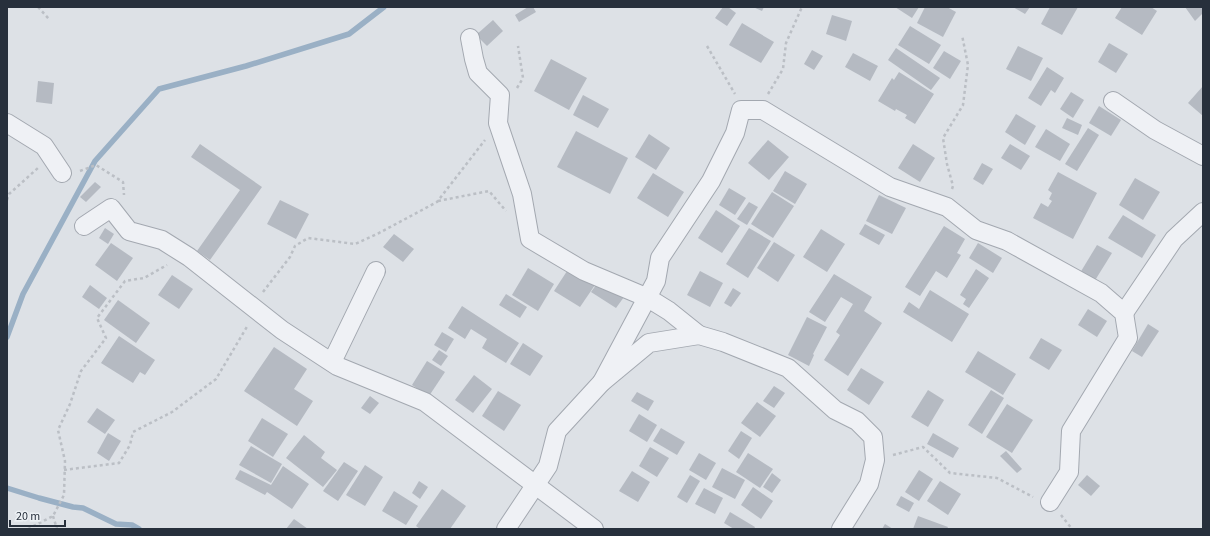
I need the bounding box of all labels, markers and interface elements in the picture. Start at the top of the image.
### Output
scale bar [10,502,65,528]
text: 20 m [16,508,40,525]

